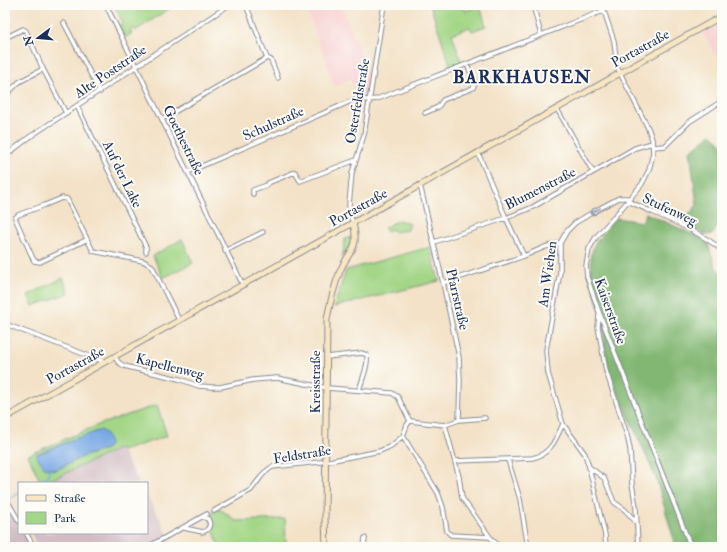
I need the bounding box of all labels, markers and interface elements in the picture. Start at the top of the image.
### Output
north arrow [18,18,58,58]
street label: Portastraße [608,25,672,71]
text: N [21,33,37,48]
street label: Alte Poststraße [70,41,150,102]
street label: Osterfeldstraße [342,57,373,145]
district label: BARKHAUSEN [453,66,591,89]
street label: Goethestraße [159,102,208,178]
street label: Schulstraße [240,102,307,144]
street label: Auf der Lake [99,137,146,211]
street label: Blumenstraße [502,163,579,214]
street label: Portastraße [326,184,390,230]
street label: Stufenweg [640,189,701,230]
one-way arrow [589,207,601,215]
street label: Am Wiehen [534,240,561,309]
street label: Pfarrstraße [442,267,473,332]
street label: Kaiserstraße [591,276,630,347]
street label: Portastraße [43,342,107,388]
street label: Kapellenweg [134,350,207,384]
street label: Kreisstraße [307,350,324,414]
street label: Feldstraße [272,442,332,467]
legend [18,482,148,534]
text: Straße [54,491,85,506]
text: Park [54,511,76,526]

